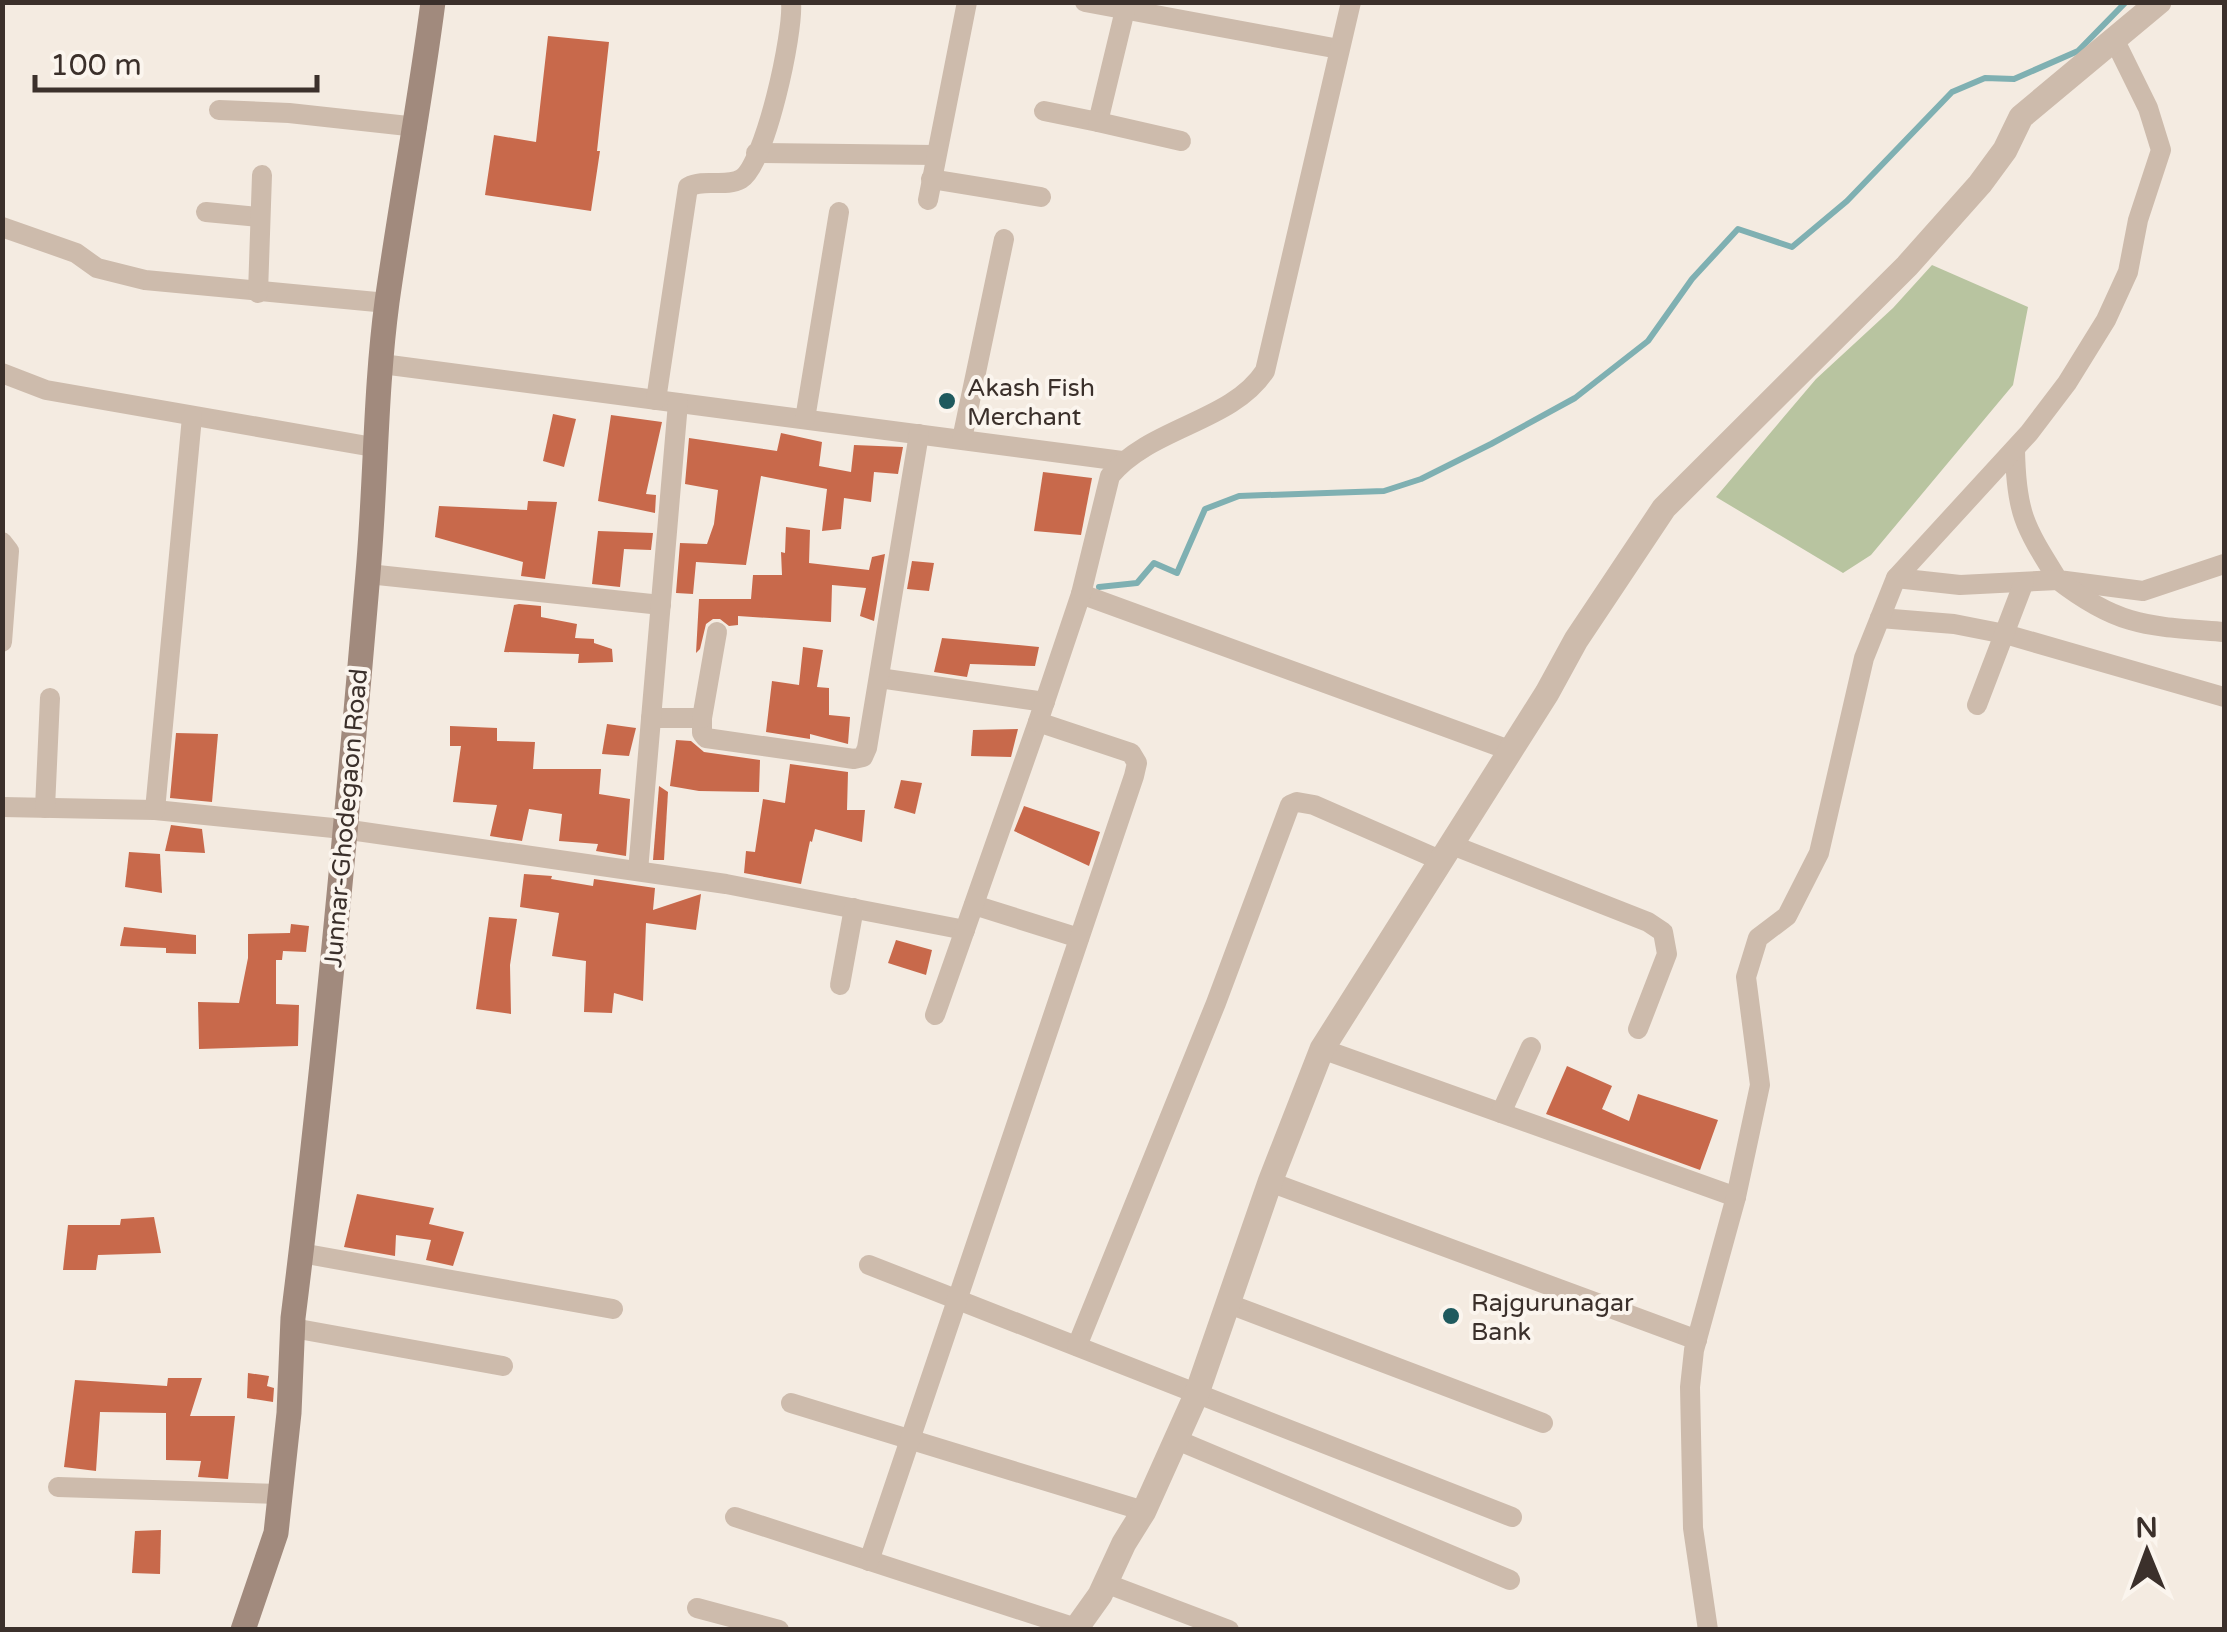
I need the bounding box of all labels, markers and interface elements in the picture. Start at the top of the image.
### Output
scale bar [35,30,318,92]
text: 100 m [50,47,142,84]
place label: Akash Fish Merchant [967,373,1095,432]
marker: Akash Fish Merchant [936,390,958,412]
street label: Junnar-Ghodegaon Road [318,667,374,969]
place label: Rajgurunagar Bank [1471,1288,1634,1347]
marker: Rajgurunagar Bank [1440,1305,1462,1327]
north arrow [2097,1502,2197,1602]
text: N [2135,1511,2158,1545]

